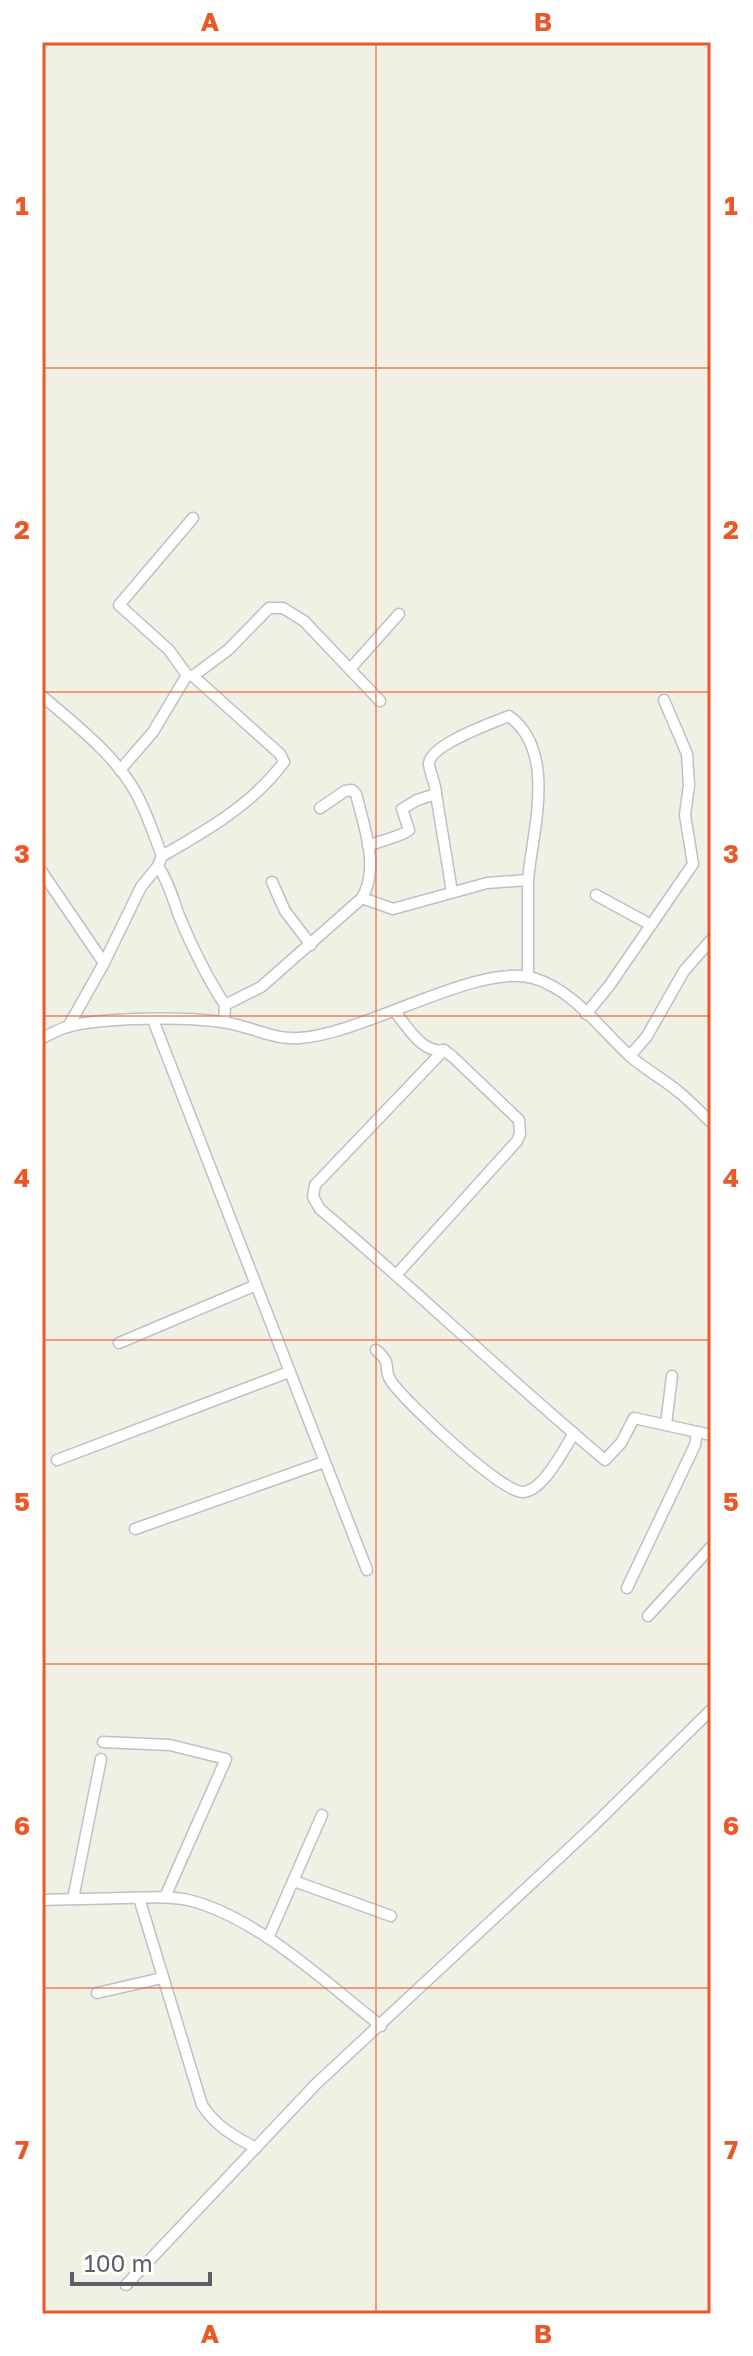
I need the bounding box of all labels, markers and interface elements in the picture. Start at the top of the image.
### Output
text: A [201,6,220,37]
text: B [534,6,552,37]
text: 1 [15,190,29,221]
text: 1 [724,190,738,221]
text: 2 [14,514,30,545]
text: 2 [723,514,739,545]
text: 3 [14,838,30,869]
text: 3 [723,838,739,869]
text: 4 [14,1162,30,1193]
text: 4 [723,1162,739,1193]
text: 5 [14,1486,30,1517]
text: 5 [723,1486,739,1517]
text: 6 [14,1810,30,1841]
text: 6 [723,1810,739,1841]
text: 7 [15,2134,29,2165]
text: 7 [724,2134,738,2165]
scale bar [72,2236,210,2286]
text: 100 m [84,2248,153,2277]
text: A [201,2318,220,2349]
text: B [534,2318,552,2349]

